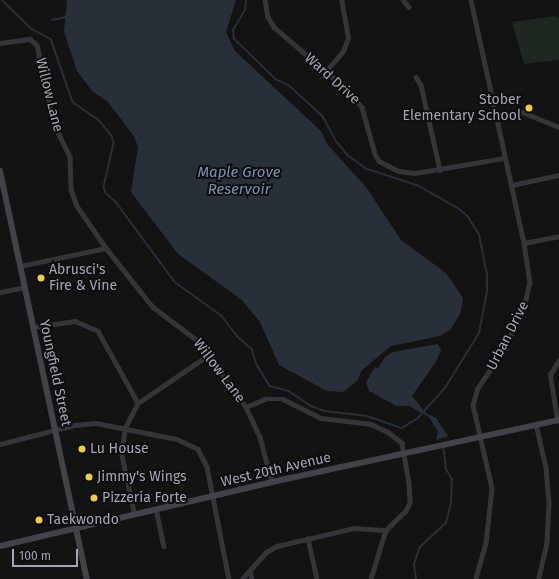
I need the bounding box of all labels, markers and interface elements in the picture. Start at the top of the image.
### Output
street label: Ward Drive [301,50,363,108]
street label: Willow Lane [32,56,66,134]
place label: Stober Elementary School [403,92,521,124]
marker: Stober Elementary School [524,103,534,113]
water label: Maple Grove Reservoir [198,163,280,198]
place label: Abrusci's Fire & Vine [49,262,117,294]
marker: Abrusci's Fire & Vine [36,273,46,283]
street label: Urban Drive [483,299,533,373]
street label: Youngfield Street [36,318,74,428]
street label: Willow Lane [189,336,249,406]
place label: Lu House [90,441,149,457]
marker: Lu House [77,444,87,454]
street label: West 20th Avenue [219,449,333,491]
place label: Jimmy's Wings [97,469,187,485]
marker: Jimmy's Wings [84,472,94,482]
place label: Pizzeria Forte [102,490,187,506]
marker: Pizzeria Forte [89,493,99,503]
place label: Taekwondo [47,512,119,528]
marker: Taekwondo [34,515,44,525]
scale bar [14,541,80,567]
text: 100 m [19,549,51,563]

